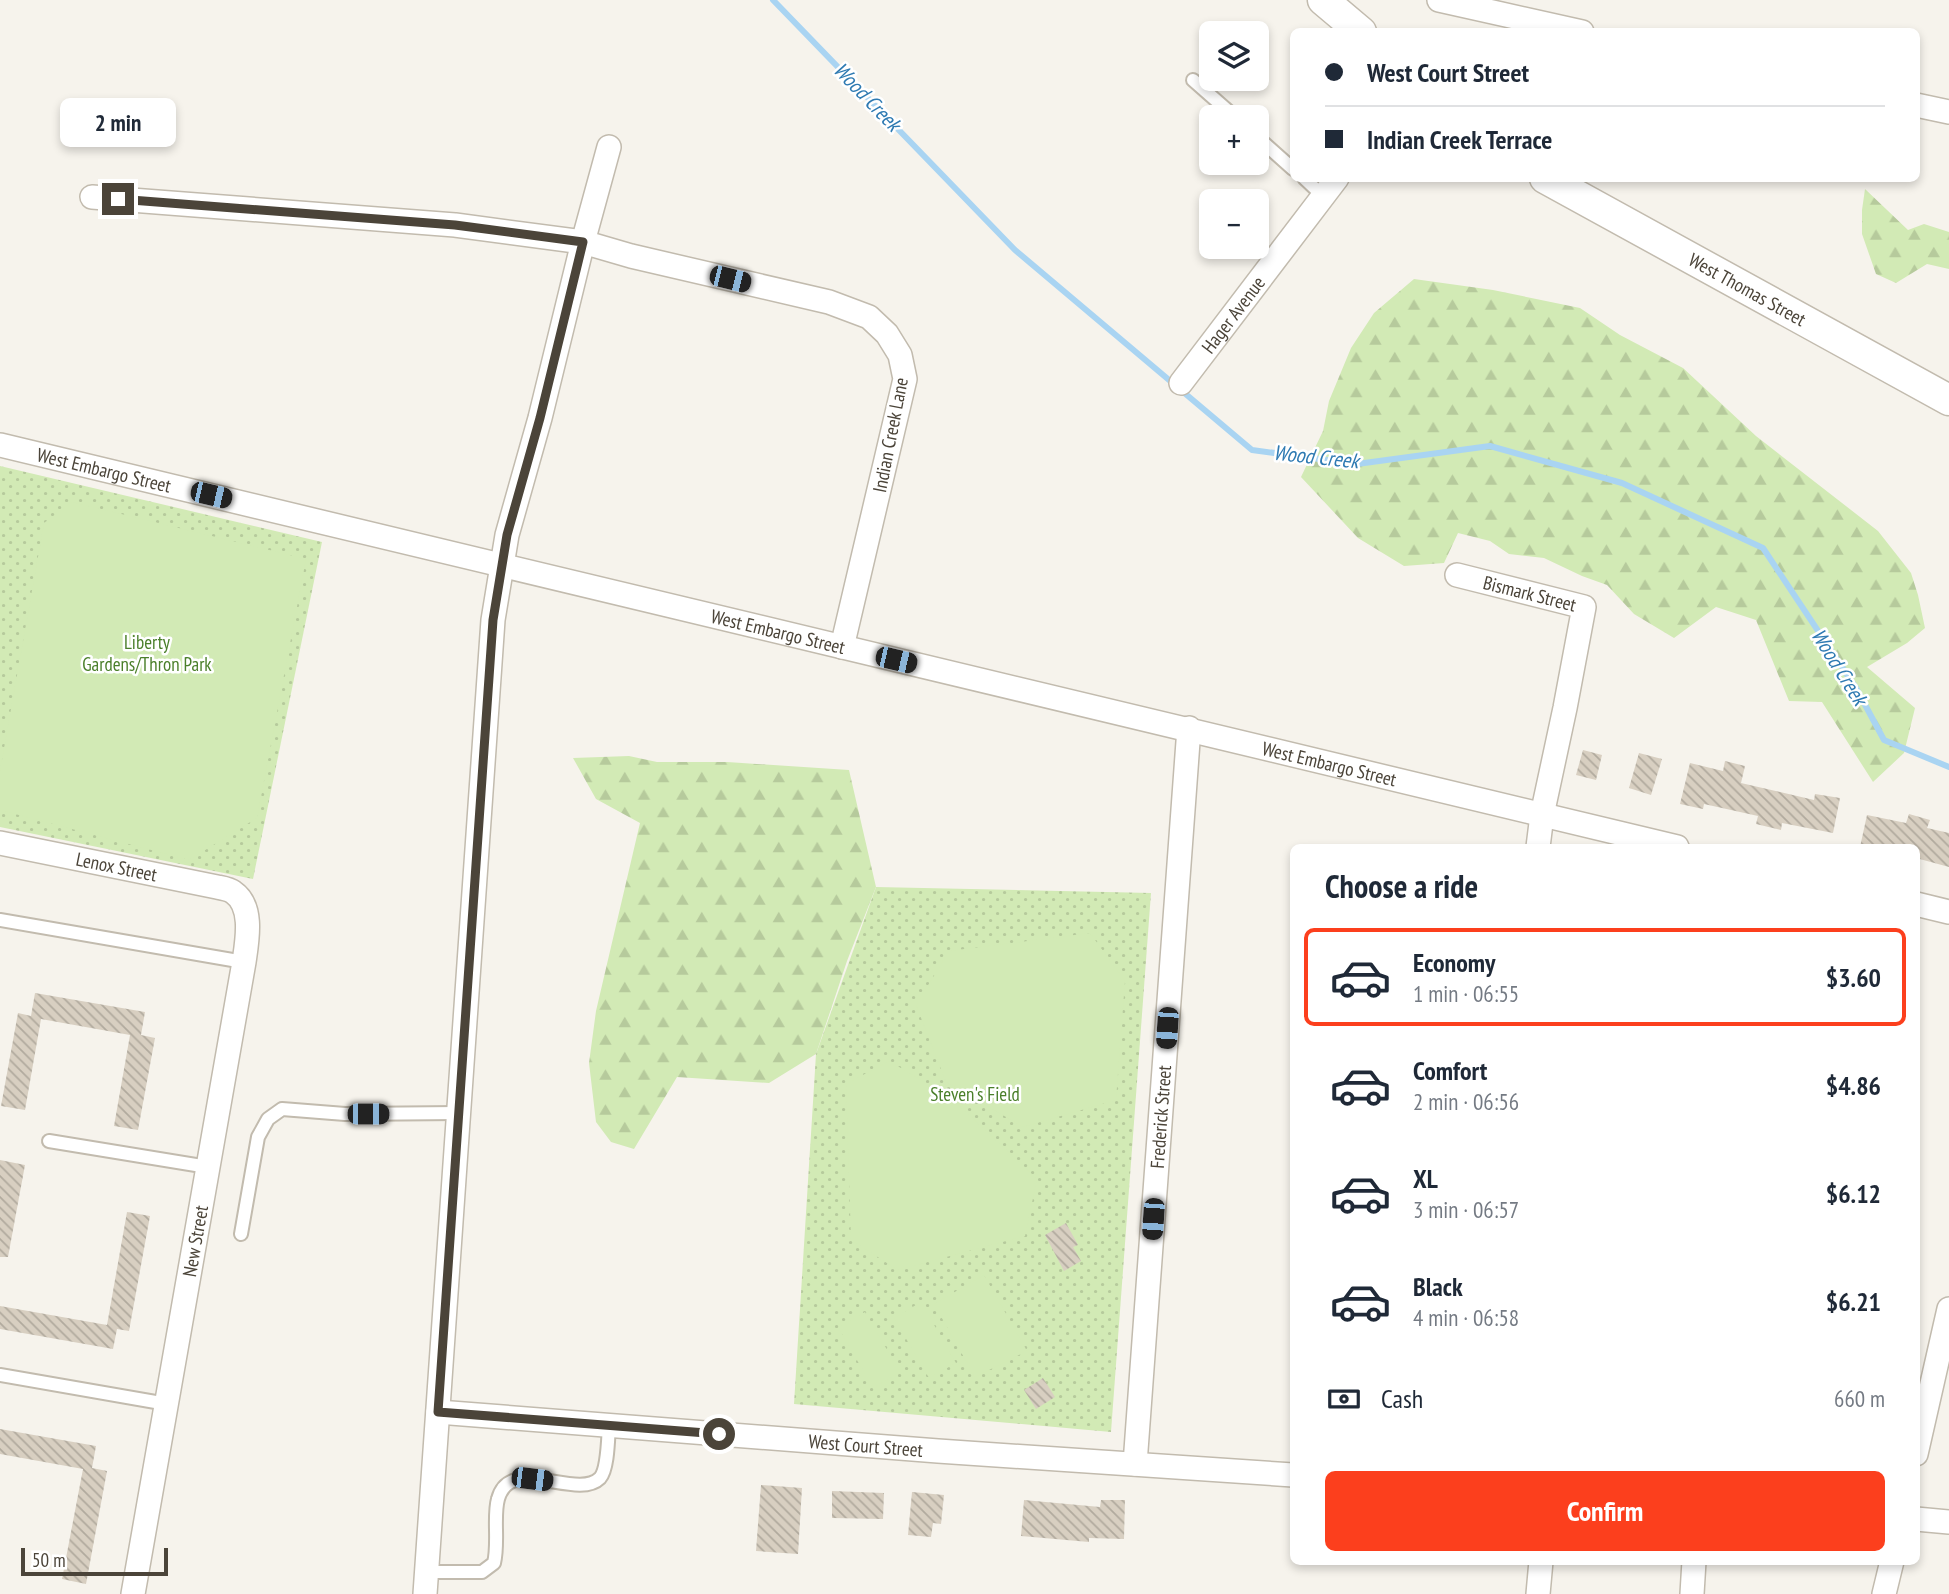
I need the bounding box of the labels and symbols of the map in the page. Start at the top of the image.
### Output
water label: Wood Creek [828,57,909,139]
callout: 2 min [60,97,176,146]
route end [102,183,134,215]
street label: West Thomas Street [1685,247,1811,331]
car [708,264,753,294]
street label: Hager Avenue [1196,271,1270,358]
street label: Indian Creek Lane [867,375,913,495]
water label: Wood Creek [1272,439,1363,475]
street label: West Embargo Street [35,442,174,498]
car [189,480,234,510]
street label: Bismark Street [1481,570,1579,617]
street label: West Embargo Street [708,604,848,659]
water label: Wood Creek [1805,623,1875,713]
park label: Liberty Gardens/Thron Park [82,630,212,676]
car [874,645,919,675]
street label: West Embargo Street [1260,736,1400,791]
street label: Lenox Street [74,847,160,887]
car [1156,1006,1179,1050]
street label: Frederick Street [1145,1064,1176,1169]
park label: Steven's Field [930,1082,1020,1106]
car [348,1104,390,1125]
car [1142,1197,1165,1241]
street label: New Street [177,1203,213,1279]
route start [703,1418,735,1450]
street label: West Court Street [808,1429,925,1462]
car [510,1466,555,1492]
scale bar [21,1545,168,1577]

